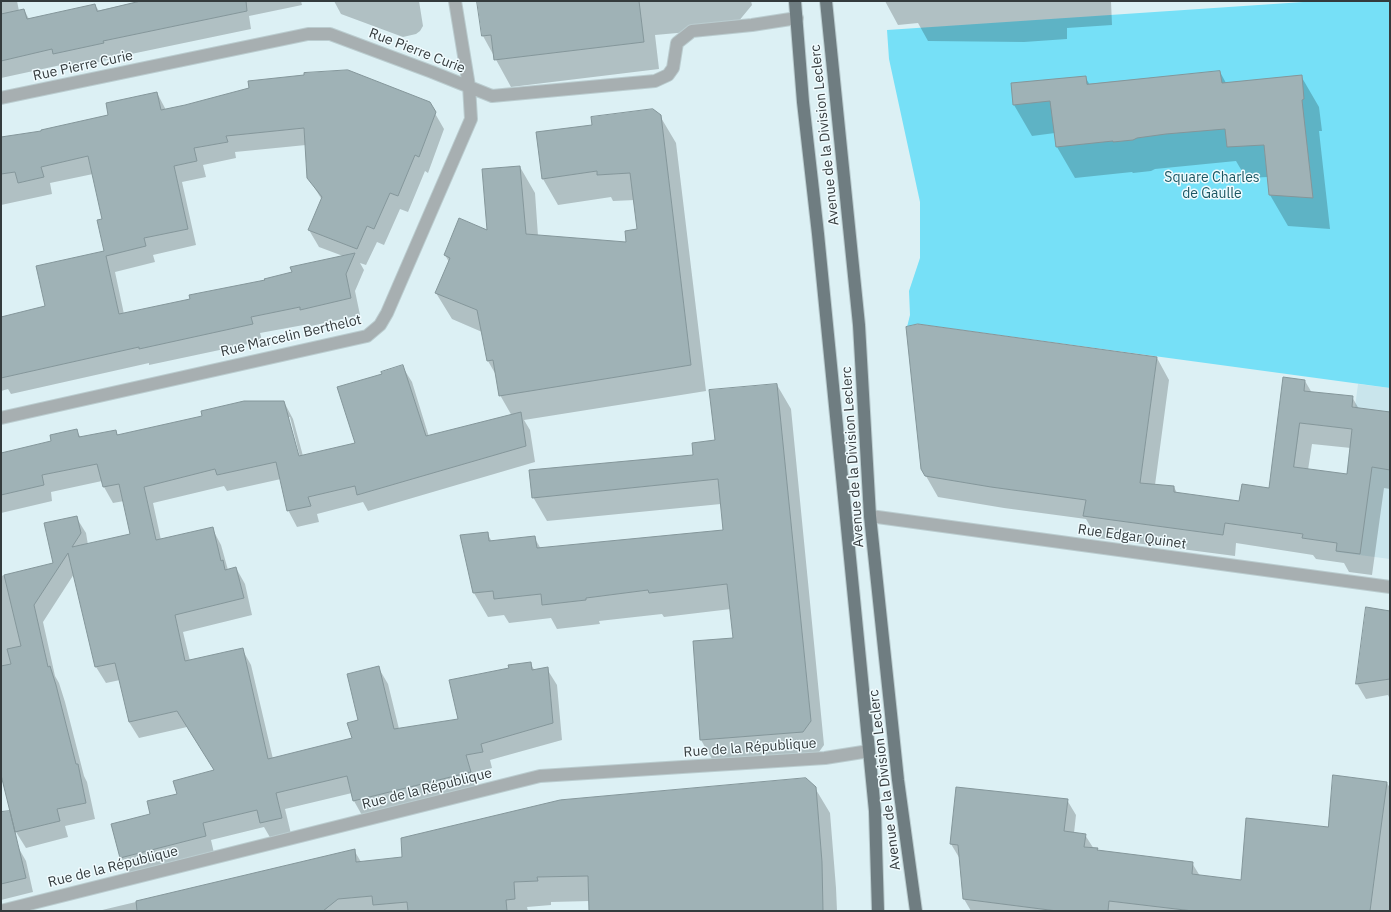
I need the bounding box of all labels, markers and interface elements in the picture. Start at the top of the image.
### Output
street label: Rue Pierre Curie [366,25,468,77]
street label: Avenue de la Division Leclerc [807,44,843,226]
street label: Rue Pierre Curie [31,47,135,85]
park label: Square Charles de Gaulle [1164,170,1260,202]
street label: Rue Marcelin Berthelot [219,312,363,360]
street label: Avenue de la Division Leclerc [838,366,868,548]
street label: Rue Edgar Quinet [1077,521,1187,553]
street label: Avenue de la Division Leclerc [866,689,904,871]
street label: Rue de la République [683,735,817,761]
street label: Rue de la République [360,765,494,813]
street label: Rue de la République [46,843,180,891]

